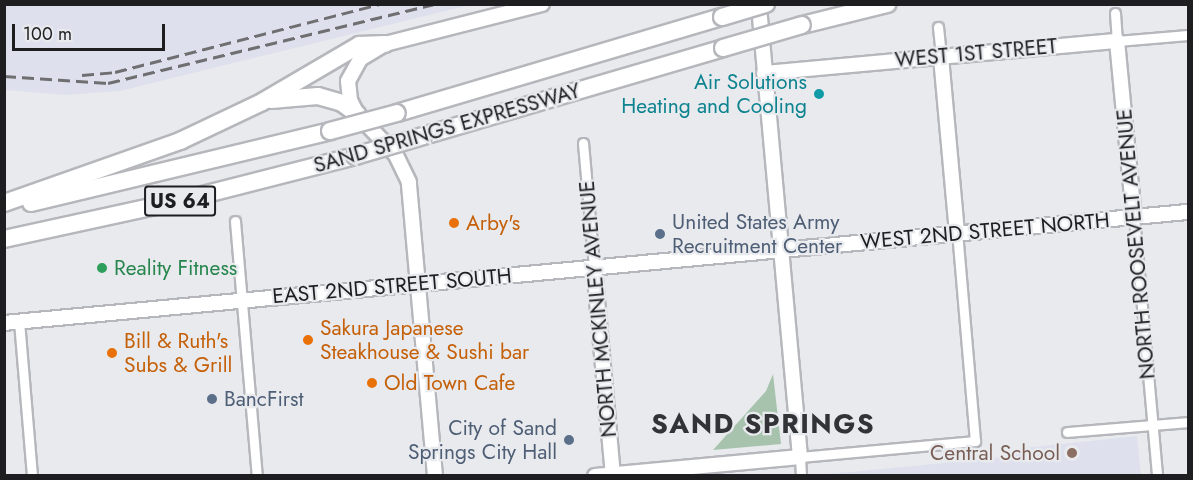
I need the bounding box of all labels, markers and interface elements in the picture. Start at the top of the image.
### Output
scale bar [15,12,168,50]
text: 100 m [23,21,72,47]
street label: WEST 1ST STREET [894,33,1058,73]
place label: Air Solutions Heating and Cooling [621,69,807,119]
street label: SAND SPRINGS EXPRESSWAY [311,78,583,178]
marker: Air Solutions Heating and Cooling [812,87,826,101]
street label: NORTH ROOSEVELT AVENUE [1112,108,1160,380]
street label: NORTH MCKINLEY AVENUE [574,180,622,438]
road number: US 64 [144,184,216,218]
street label: WEST 2ND STREET NORTH [859,208,1111,254]
place label: United States Army Recruitment Center [672,209,842,259]
place label: Arby's [466,210,520,236]
marker: Arby's [447,216,461,230]
marker: United States Army Recruitment Center [653,227,667,241]
place label: Reality Fitness [114,255,237,281]
marker: Reality Fitness [95,261,109,275]
street label: EAST 2ND STREET SOUTH [271,263,513,309]
place label: Sakura Japanese Steakhouse & Sushi bar [320,315,529,365]
place label: Bill & Ruth's Subs & Grill [124,328,232,378]
marker: Sakura Japanese Steakhouse & Sushi bar [301,333,315,347]
marker: Bill & Ruth's Subs & Grill [105,346,119,360]
place label: Old Town Cafe [384,370,515,396]
marker: Old Town Cafe [365,376,379,390]
place label: BancFirst [224,386,304,412]
marker: BancFirst [205,392,219,406]
district label: SAND SPRINGS [651,408,875,440]
place label: City of Sand Springs City Hall [408,415,557,465]
marker: City of Sand Springs City Hall [562,433,576,447]
place label: Central School [930,440,1060,466]
marker: Central School [1065,446,1079,460]

